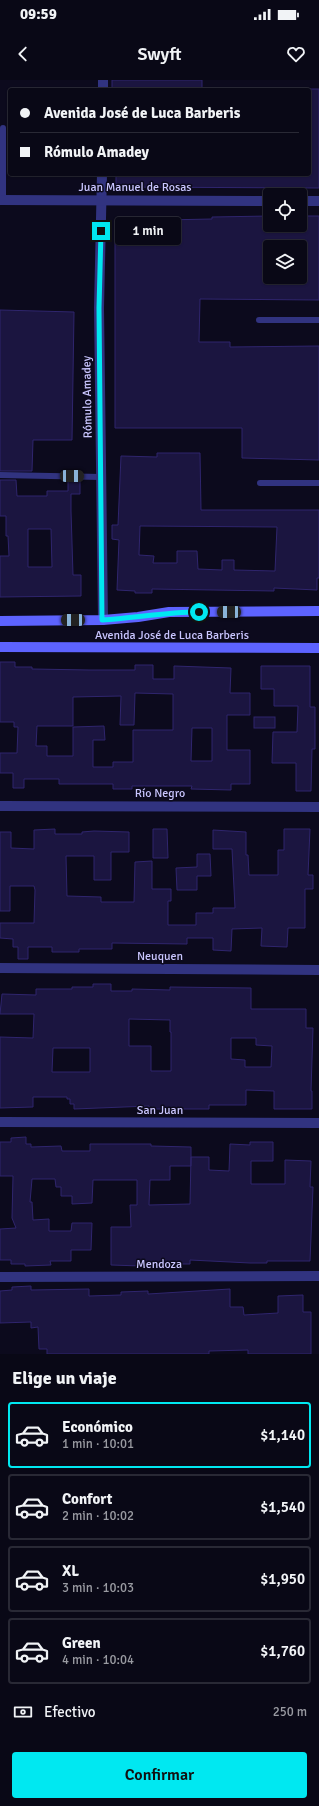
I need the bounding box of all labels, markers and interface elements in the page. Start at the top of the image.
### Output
text: 09:59 [20,5,57,23]
icon: back [12,43,34,65]
text: Swyft [137,43,182,65]
icon: heart [285,43,307,65]
text: Avenida José de Luca Barberis [44,104,240,122]
text: Rómulo Amadey [44,143,149,161]
street label: Juan Manuel de Rosas [78,180,192,195]
map controls [263,188,307,284]
button: locate [263,188,307,232]
callout: 1 min [115,217,181,245]
route end [92,222,110,240]
text: 1 min [132,223,164,239]
button: layers [263,240,307,284]
street label: Rómulo Amadey [79,355,96,438]
car [60,470,84,482]
route start [190,603,208,621]
car [217,606,241,618]
car [61,614,85,626]
street label: Avenida José de Luca Barberis [95,628,249,643]
street label: Río Negro [135,786,185,801]
street label: Neuquen [137,949,183,964]
street label: San Juan [137,1103,183,1118]
street label: Mendoza [136,1257,182,1272]
text: Elige un viaje [12,1367,117,1389]
icon: car [14,1417,50,1453]
text: Económico [62,1418,133,1436]
text: $1,140 [260,1426,305,1444]
text: 1 min · 10:01 [62,1436,134,1452]
icon: car [14,1489,50,1525]
text: Confort [62,1490,112,1508]
text: $1,540 [260,1498,305,1516]
text: 2 min · 10:02 [62,1508,134,1524]
icon: car [14,1561,50,1597]
text: XL [62,1562,79,1580]
text: $1,950 [260,1570,305,1588]
text: 3 min · 10:03 [62,1580,134,1596]
icon: car [14,1633,50,1669]
text: Green [62,1634,101,1652]
text: $1,760 [260,1642,305,1660]
text: 4 min · 10:04 [62,1652,134,1668]
icon: cash [12,1701,34,1723]
text: Efectivo [44,1703,96,1721]
text: 250 m [273,1704,307,1720]
button: Confirmar [12,1752,307,1798]

